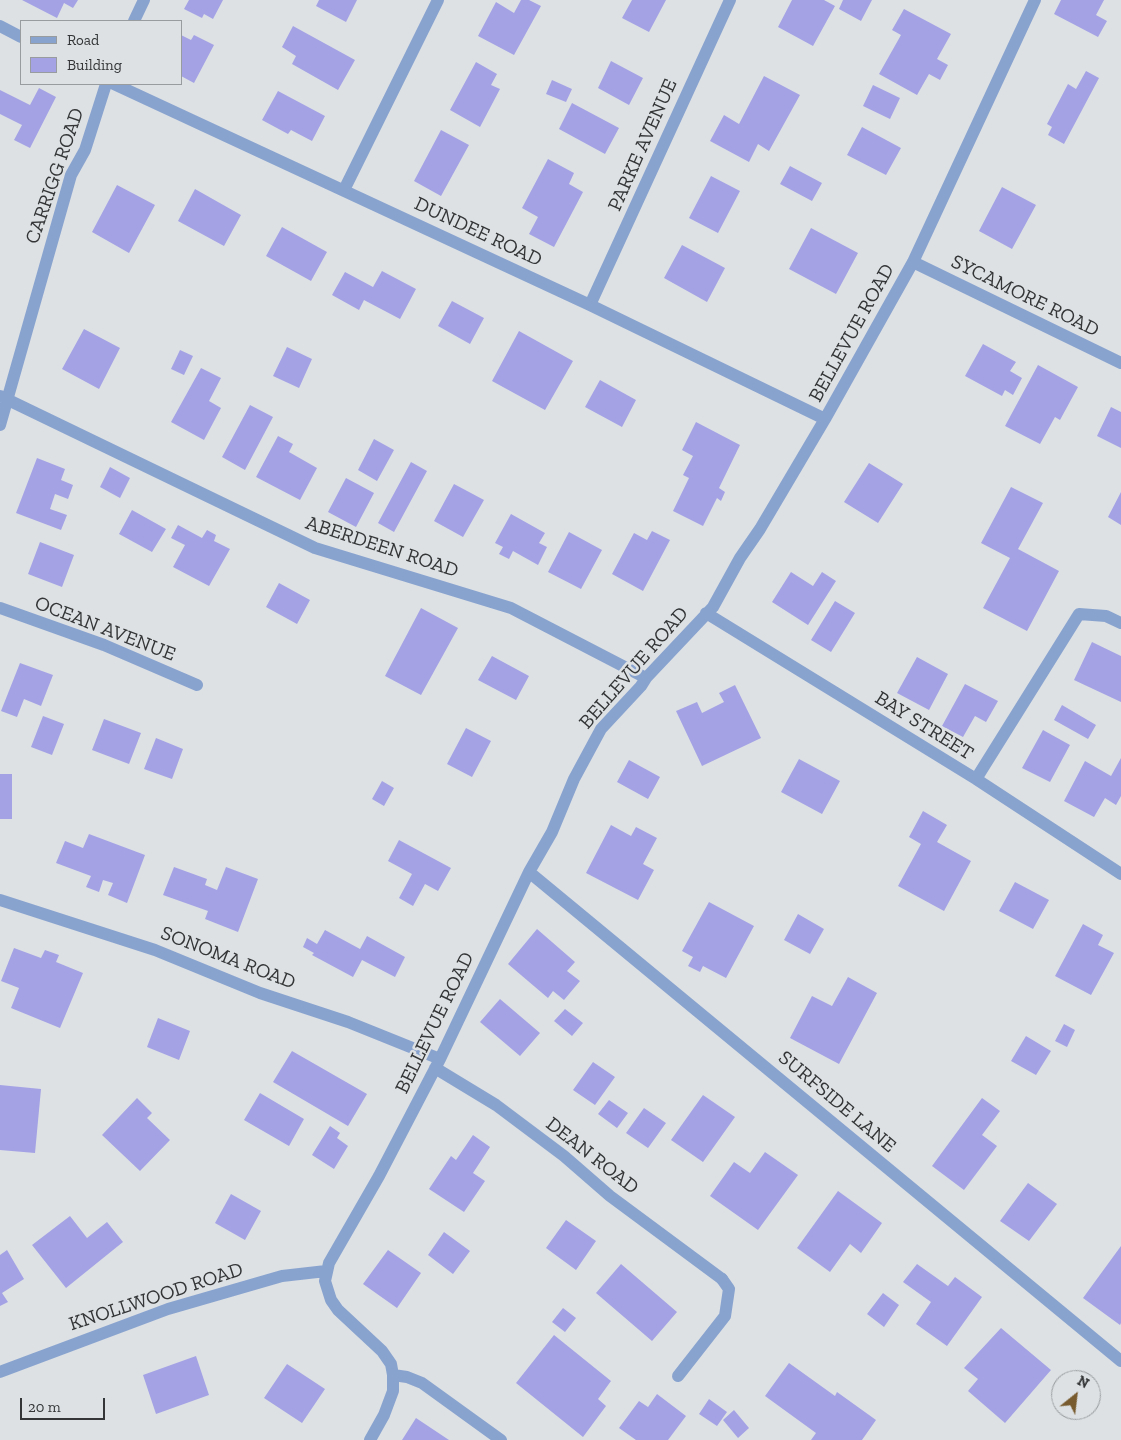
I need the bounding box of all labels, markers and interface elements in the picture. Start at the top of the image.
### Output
legend [20,20,182,85]
text: Road [67,31,99,49]
text: Building [67,56,122,74]
street label: PARKE AVENUE [603,75,683,215]
street label: CARRIGG ROAD [21,105,89,247]
street label: DUNDEE ROAD [410,192,546,272]
street label: SYCAMORE ROAD [947,250,1103,342]
street label: BELLEVUE ROAD [804,260,900,406]
street label: ABERDEEN ROAD [303,511,461,583]
street label: OCEAN AVENUE [31,591,179,667]
street label: BELLEVUE ROAD [574,602,694,734]
street label: BAY STREET [870,686,978,766]
street label: SONOMA ROAD [157,921,299,995]
street label: BELLEVUE ROAD [390,948,480,1098]
street label: SURFSIDE LANE [773,1046,901,1158]
street label: DEAN ROAD [541,1112,643,1200]
street label: KNOLLWOOD ROAD [66,1258,246,1336]
north arrow [1051,1370,1101,1420]
text: N [1074,1372,1092,1392]
scale bar [22,1388,108,1420]
text: 20 m [28,1398,61,1416]

